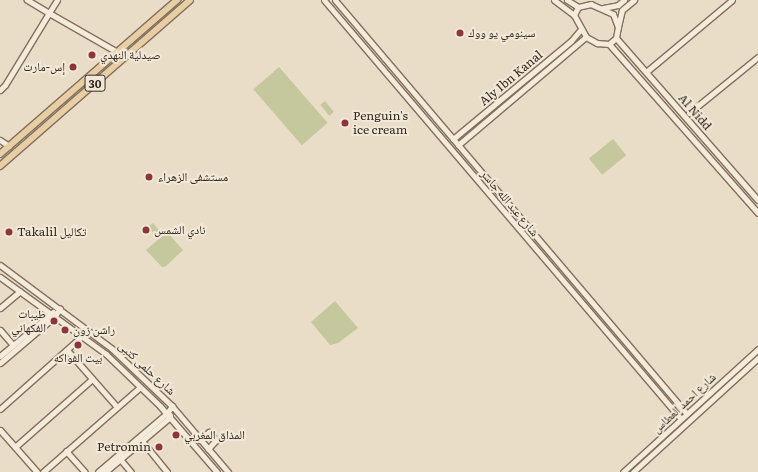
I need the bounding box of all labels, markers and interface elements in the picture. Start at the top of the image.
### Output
place label: سينومي يو ووك [468,26,536,40]
marker: سينومي يو ووك [455,28,465,38]
street label: Aly Ibn Kanal [477,47,545,109]
place label: صيدلية النهدي [100,48,161,62]
marker: صيدلية النهدي [87,50,97,60]
place label: إس-مارت [23,60,65,74]
marker: إس-مارت [68,62,78,72]
road number: 30 [84,74,106,92]
street label: Al Nidd [675,91,715,133]
place label: Penguin's ice cream [353,109,408,137]
marker: Penguin's ice cream [340,118,350,128]
street label: شارع عبد الله جاسر [478,167,542,239]
place label: مستشفى الزهراء [158,170,228,184]
marker: مستشفى الزهراء [143,171,155,183]
place label: نادي الشمس [154,223,206,237]
place label: Takalil تكاليل [17,225,86,239]
marker: نادي الشمس [141,225,151,235]
marker: Takalil تكاليل [4,227,14,237]
place label: طيبات الفكهاني [11,307,46,335]
marker: طيبات الفكهاني [49,316,59,326]
place label: راشن زون [73,323,115,337]
marker: راشن زون [60,325,70,335]
street label: شارع حلمى كتبى [116,338,178,398]
marker: بيت الفواكه [73,340,83,350]
place label: بيت الفواكه [54,351,102,365]
street label: شارع احمد العطاس [649,370,719,436]
place label: المذاق المغربي [184,428,245,442]
marker: المذاق المغربي [171,430,181,440]
place label: Petromin [97,440,151,454]
marker: Petromin [154,442,164,452]

